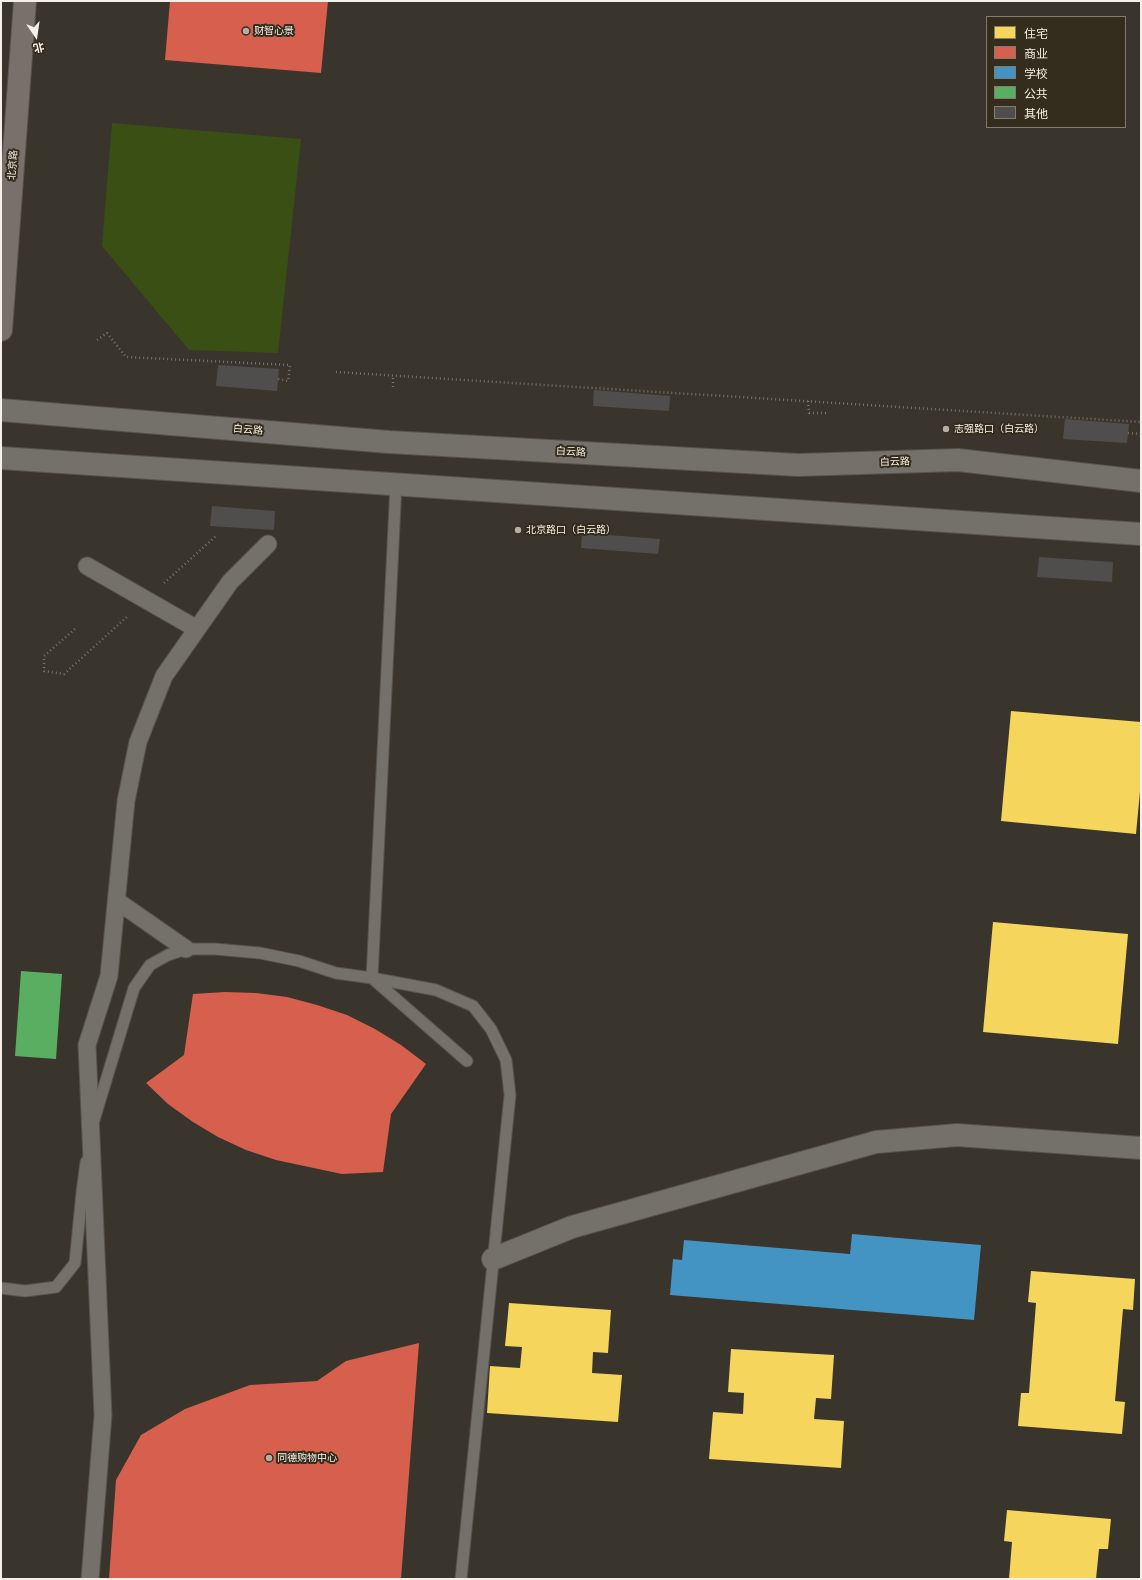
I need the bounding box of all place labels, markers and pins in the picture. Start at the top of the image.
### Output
place label: 财智心景 [254,25,294,37]
marker: 财智心景 [241,26,251,36]
place label: 志强路口（白云路） [954,423,1044,435]
marker: 志强路口（白云路） [941,424,951,434]
place label: 北京路口（白云路） [526,524,616,536]
marker: 北京路口（白云路） [513,525,523,535]
place label: 同德购物中心 [277,1452,337,1464]
marker: 同德购物中心 [264,1453,274,1463]

